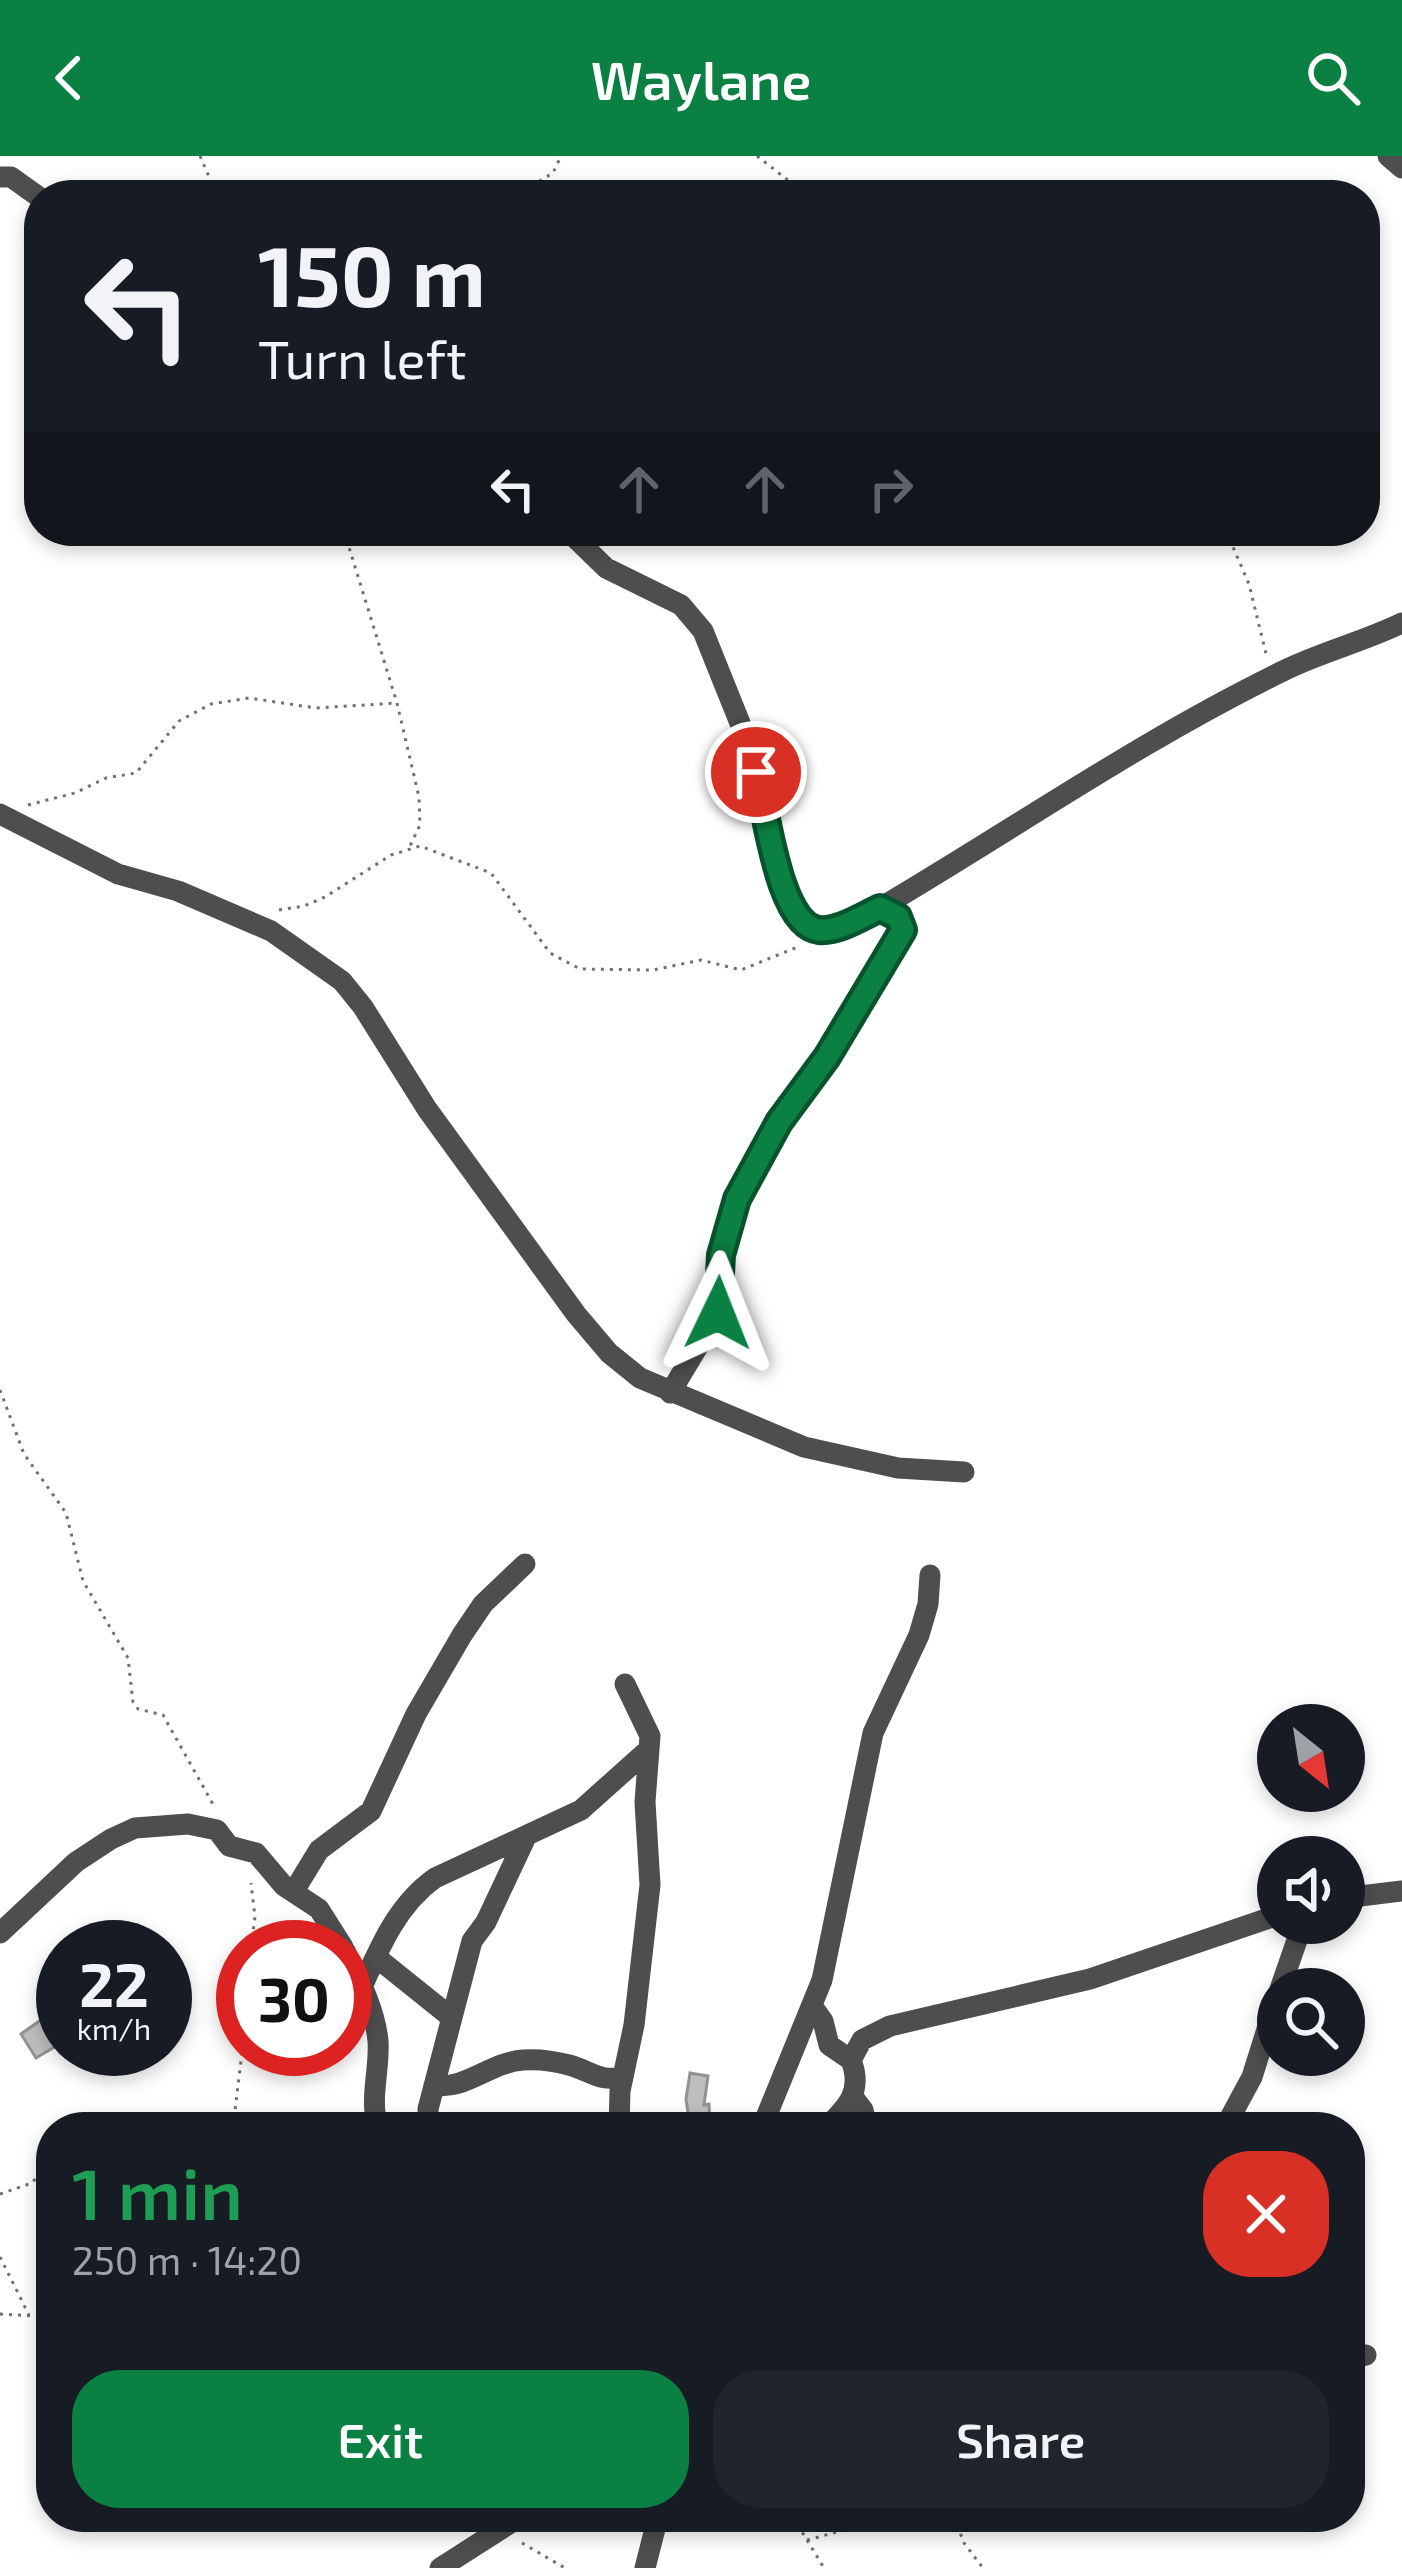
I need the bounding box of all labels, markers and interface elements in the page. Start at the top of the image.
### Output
icon: back [36,45,102,111]
icon: search [1300,45,1366,111]
text: Waylane [591,46,811,111]
text: 150 m [258,223,486,324]
icon: left [60,228,216,384]
text: Turn left [258,325,467,390]
icon: left [480,456,546,522]
icon: ahead [606,456,672,522]
icon: ahead [732,456,798,522]
icon: right [858,456,924,522]
pin [705,721,807,823]
icon: arrive [723,739,789,805]
position arrow [655,1250,781,1376]
north arrow [1257,1704,1365,1812]
map controls [1257,1704,1365,2076]
button: sound [1257,1836,1365,1944]
speed limit sign: 30 [216,1920,372,2076]
text: 22 [79,1947,149,2019]
button: search [1257,1968,1365,2076]
text: km/h [77,2010,151,2046]
text: 1 min [72,2148,243,2234]
button: close [1203,2151,1329,2277]
text: 250 m · 14:20 [72,2236,302,2283]
button: Exit [72,2370,689,2508]
button: Share [713,2370,1329,2508]

